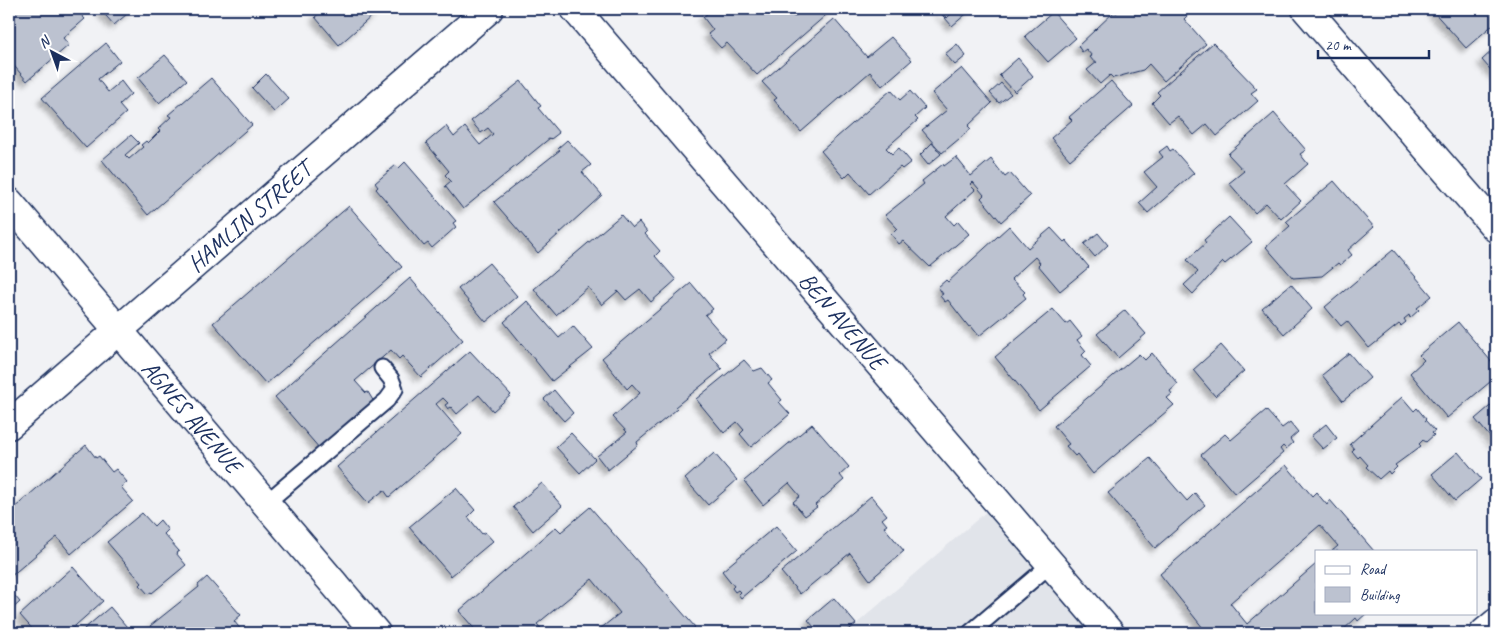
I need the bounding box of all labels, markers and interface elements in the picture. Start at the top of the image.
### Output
north arrow [28,28,78,78]
scale bar [1318,28,1429,60]
text: N [35,32,54,52]
text: 20 m [1325,36,1352,55]
street label: HAMLIN STREET [181,151,322,279]
street label: BEN AVENUE [792,266,895,378]
street label: AGNES AVENUE [135,354,250,482]
legend [1315,550,1478,614]
text: Road [1360,560,1387,579]
text: Building [1360,586,1400,605]

